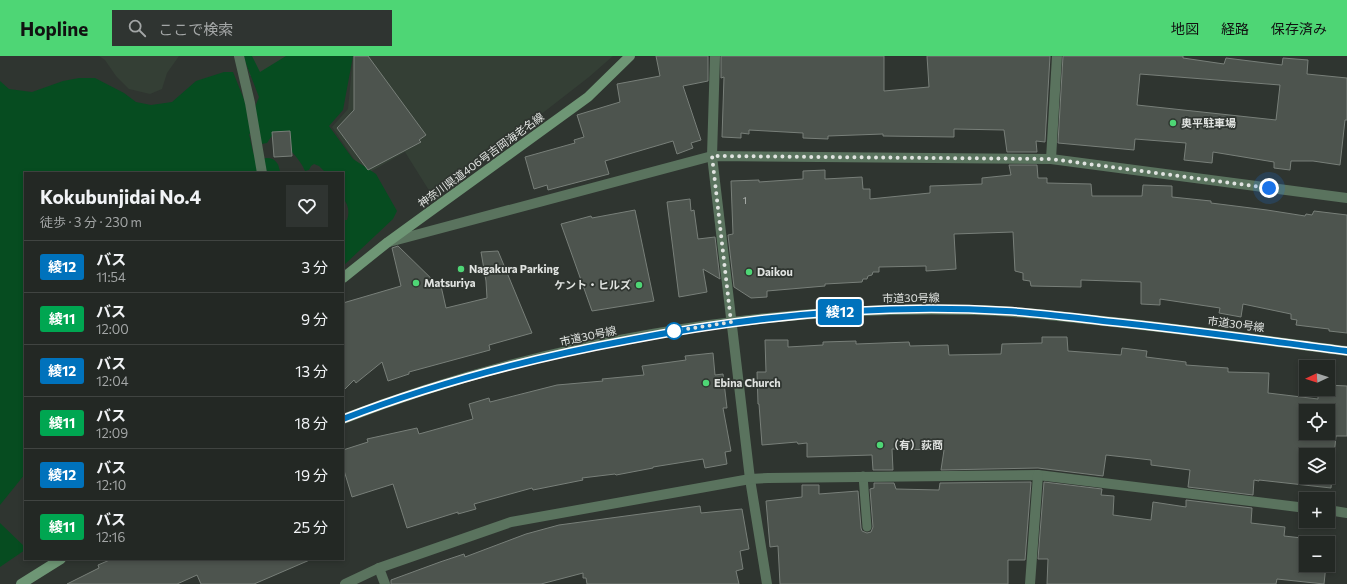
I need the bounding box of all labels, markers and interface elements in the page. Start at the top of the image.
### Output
search box [112,10,392,46]
text: Hopline [20,17,88,40]
icon: search [126,17,148,39]
text: ここで検索 [158,20,233,38]
text: 地図 [1171,20,1199,37]
text: 経路 [1221,20,1249,37]
text: 保存済み [1271,20,1327,37]
street label: 神奈川県道406号吉岡海老名線 [415,110,546,210]
place label: 奥平駐車場 [1181,116,1236,129]
marker: 奥平駐車場 [1168,118,1178,128]
your location [1259,178,1279,198]
text: Kokubunjidai No.4 [40,185,201,208]
button: heart [286,185,328,227]
house number: 1 [743,195,747,206]
text: 徒歩 · 3 分 · 230 m [40,214,142,230]
text: バス [96,250,126,268]
text: 綾12 [48,258,76,275]
text: 3 分 [302,258,328,276]
place label: Nagakura Parking [469,262,559,275]
marker: Nagakura Parking [456,264,466,274]
place label: Daikou [757,265,793,278]
marker: Daikou [744,267,754,277]
text: 11:54 [96,269,126,285]
place label: Matsuriya [424,276,476,289]
marker: Matsuriya [411,278,421,288]
place label: ケント・ヒルズ [554,278,631,291]
marker: ケント・ヒルズ [634,280,644,290]
street label: 市道30号線 [882,290,940,305]
line badge: 綾12 [817,299,863,325]
text: バス [96,302,126,320]
text: 綾12 [826,303,854,320]
text: 綾11 [49,310,75,327]
text: 9 分 [301,310,328,328]
street label: 市道30号線 [1207,314,1265,333]
text: 12:00 [96,321,129,337]
unlabelled marker [665,322,683,340]
street label: 市道30号線 [558,323,617,348]
text: バス [96,354,126,372]
north arrow [1299,360,1335,396]
map controls [1299,360,1335,572]
text: 綾12 [48,362,76,379]
text: 13 分 [295,362,328,380]
text: 12:04 [96,373,128,389]
place label: Ebina Church [714,376,781,389]
marker: Ebina Church [701,378,711,388]
button: locate [1299,404,1335,440]
text: バス [96,406,126,424]
text: 綾11 [49,414,75,431]
text: 18 分 [295,414,328,432]
text: 12:09 [96,425,128,441]
place label: （有）荻商 [888,438,943,451]
marker: （有）荻商 [875,440,885,450]
button: layers [1299,448,1335,484]
text: バス [96,458,126,476]
text: 綾12 [48,466,76,483]
text: 19 分 [295,466,328,484]
text: 12:10 [96,477,126,493]
button: + [1299,492,1335,528]
text: バス [96,510,126,528]
text: 綾11 [49,518,75,535]
text: 25 分 [293,518,328,536]
text: 12:16 [96,529,125,545]
button: − [1299,536,1335,572]

